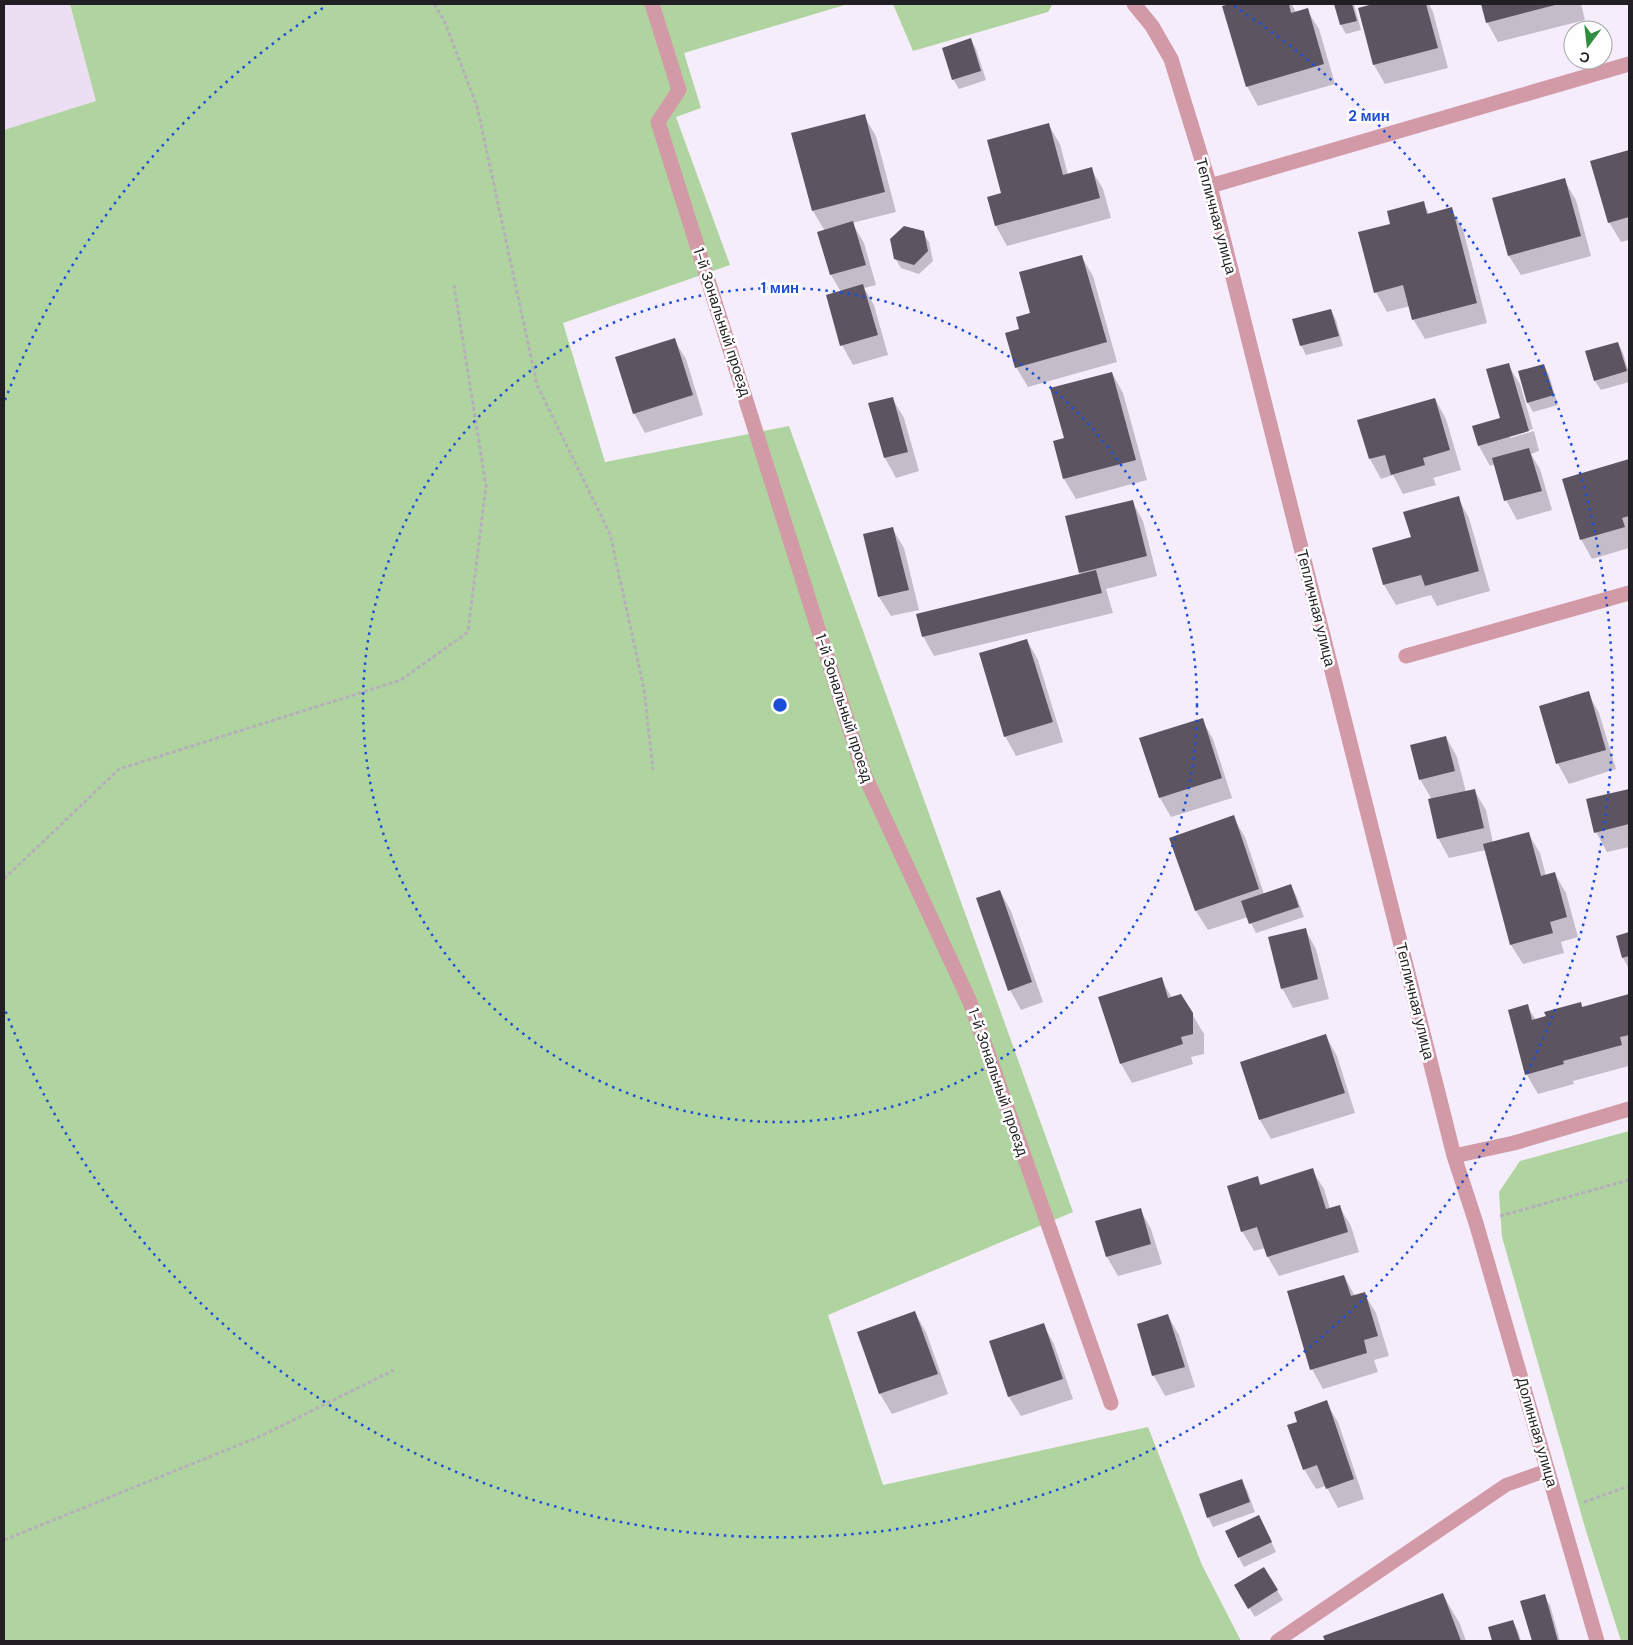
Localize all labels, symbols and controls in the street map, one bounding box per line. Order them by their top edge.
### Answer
north arrow [1563,20,1613,70]
text: С [1577,48,1592,68]
text: 2 мин [1348,106,1390,126]
street label: Тепличная улица [1191,156,1241,277]
street label: 1-й Зональный проезд [688,245,756,399]
text: 1 мин [761,278,799,298]
street label: Тепличная улица [1292,547,1340,669]
street label: 1-й Зональный проезд [810,631,878,785]
centre of rings [771,696,789,714]
street label: Тепличная улица [1391,940,1439,1062]
street label: 1-й Зональный проезд [963,1005,1033,1159]
street label: Долинная улица [1512,1375,1562,1490]

